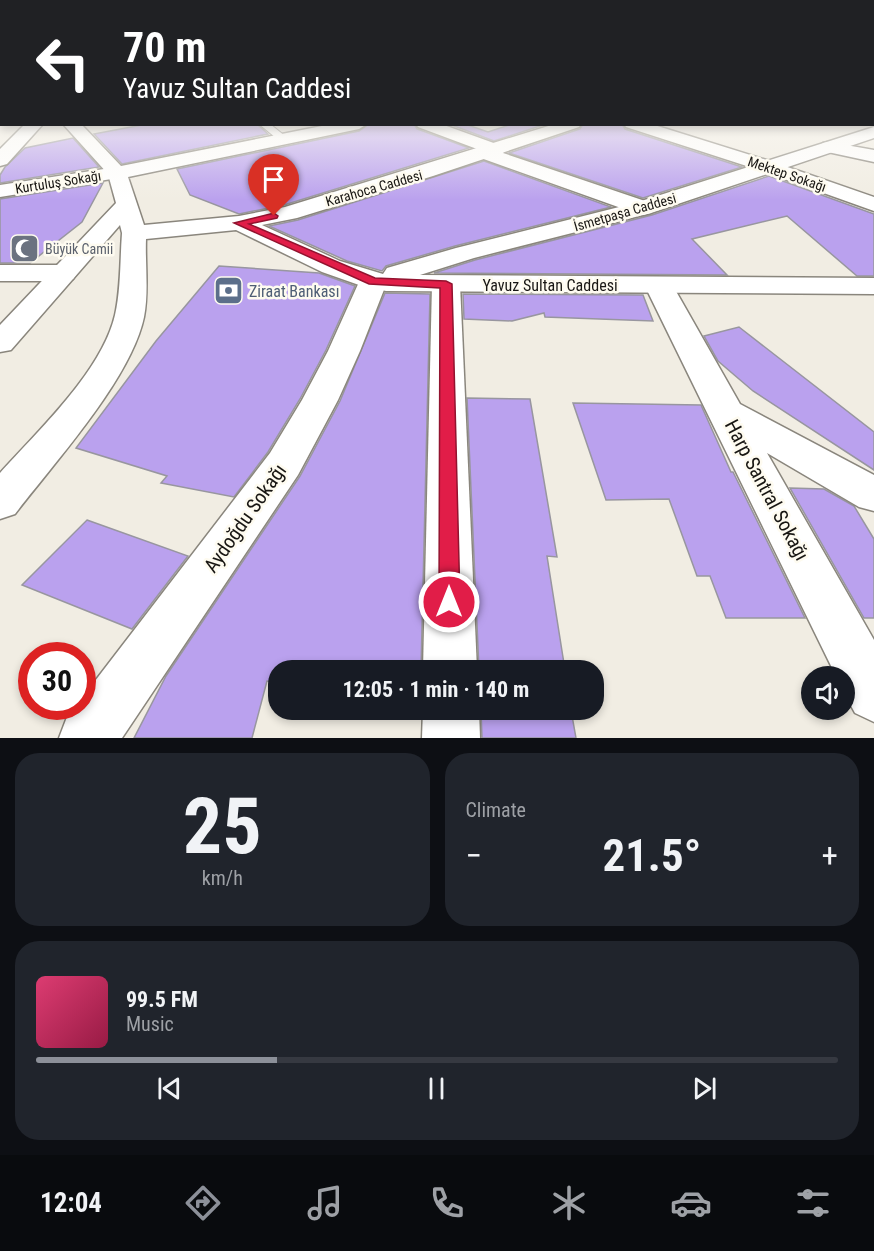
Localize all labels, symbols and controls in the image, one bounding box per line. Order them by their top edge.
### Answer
text: 70 m [123,23,206,72]
icon: left [24,24,102,102]
text: Yavuz Sultan Caddesi [123,73,351,105]
street label: Mektep Sokağı [746,153,828,195]
pin [248,154,299,216]
icon: arrive [257,163,290,196]
street label: Kurtuluş Sokağı [14,167,102,197]
street label: Karahoca Caddesi [324,167,424,209]
street label: İsmetpaşa Caddesi [572,190,678,234]
mosque icon: Büyük Camii [8,233,40,265]
place label: Büyük Camii [45,241,113,257]
bank icon: Ziraat Bankası [212,275,244,307]
street label: Yavuz Sultan Caddesi [482,276,618,295]
place label: Ziraat Bankası [249,282,339,301]
street label: Harp Santral Sokağı [720,415,814,565]
street label: Aydoğdu Sokağı [199,459,291,577]
position arrow [417,570,481,634]
speed limit sign: 30 [18,642,96,720]
map controls [801,666,855,720]
button: sound [801,666,855,720]
text: 12:05 · 1 min · 140 m [343,677,529,702]
text: 25 [183,781,262,872]
text: Climate [466,798,526,822]
text: 21.5° [602,829,701,882]
text: − [466,836,482,875]
text: + [822,836,838,875]
text: km/h [202,866,243,890]
text: 99.5 FM [126,987,198,1012]
text: Music [126,1012,174,1036]
icon: previous [153,1072,186,1105]
icon: pause [420,1072,453,1105]
icon: next [688,1072,721,1105]
icon: directions [182,1182,224,1224]
icon: music [304,1182,346,1224]
icon: phone [426,1182,468,1224]
icon: climate [548,1182,590,1224]
icon: car [670,1182,712,1224]
icon: filters [792,1182,834,1224]
text: 12:04 [40,1187,102,1219]

